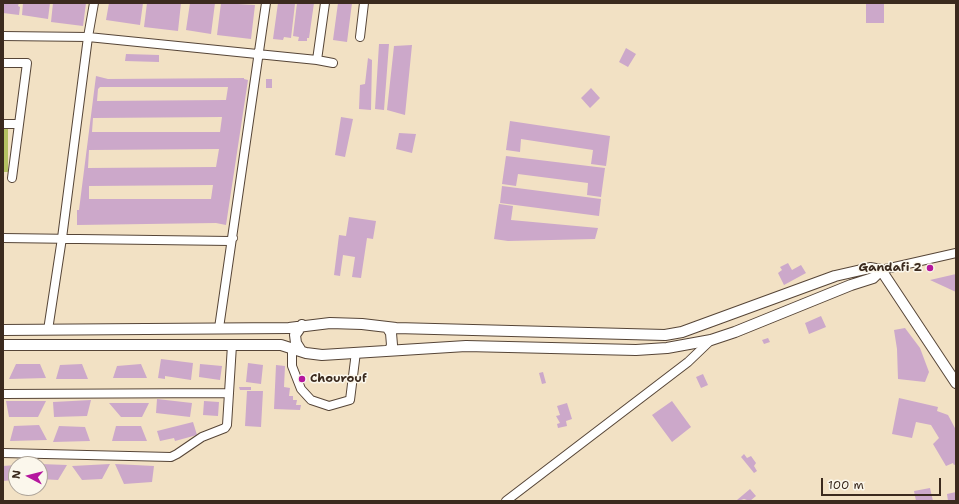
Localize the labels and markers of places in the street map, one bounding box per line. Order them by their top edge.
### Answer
place label: Gandafi 2 [859,261,922,275]
marker: Gandafi 2 [925,263,935,273]
place label: Chourouf [310,372,367,386]
marker: Chourouf [297,374,307,384]

